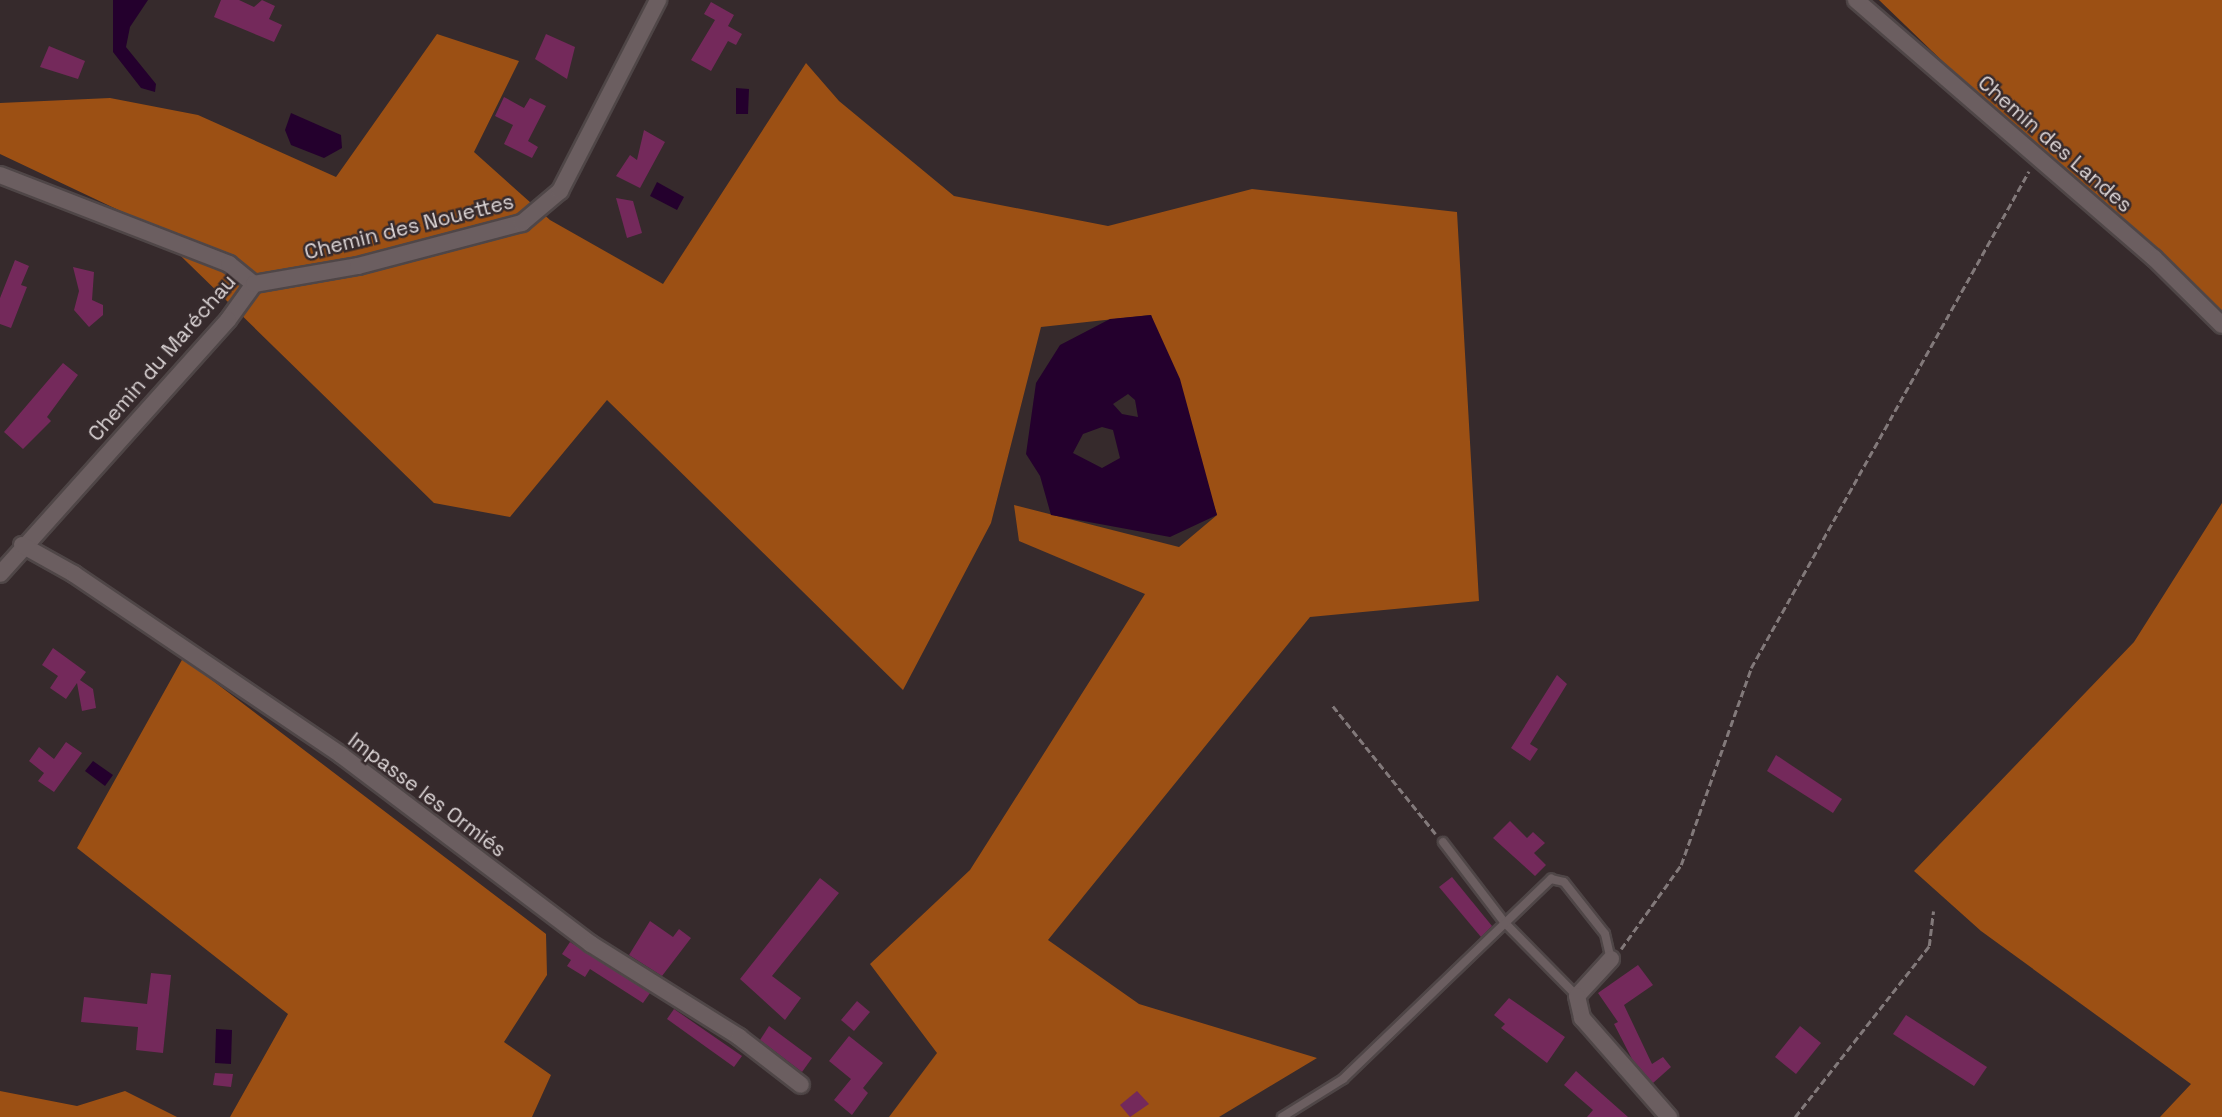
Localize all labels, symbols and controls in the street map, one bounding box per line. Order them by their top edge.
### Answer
street label: Chemin des Landes [1973,70,2137,218]
street label: Chemin des Nouettes [302,189,516,265]
street label: Chemin du Maréchau [83,270,241,446]
street label: Impasse les Ormiés [343,727,511,863]

